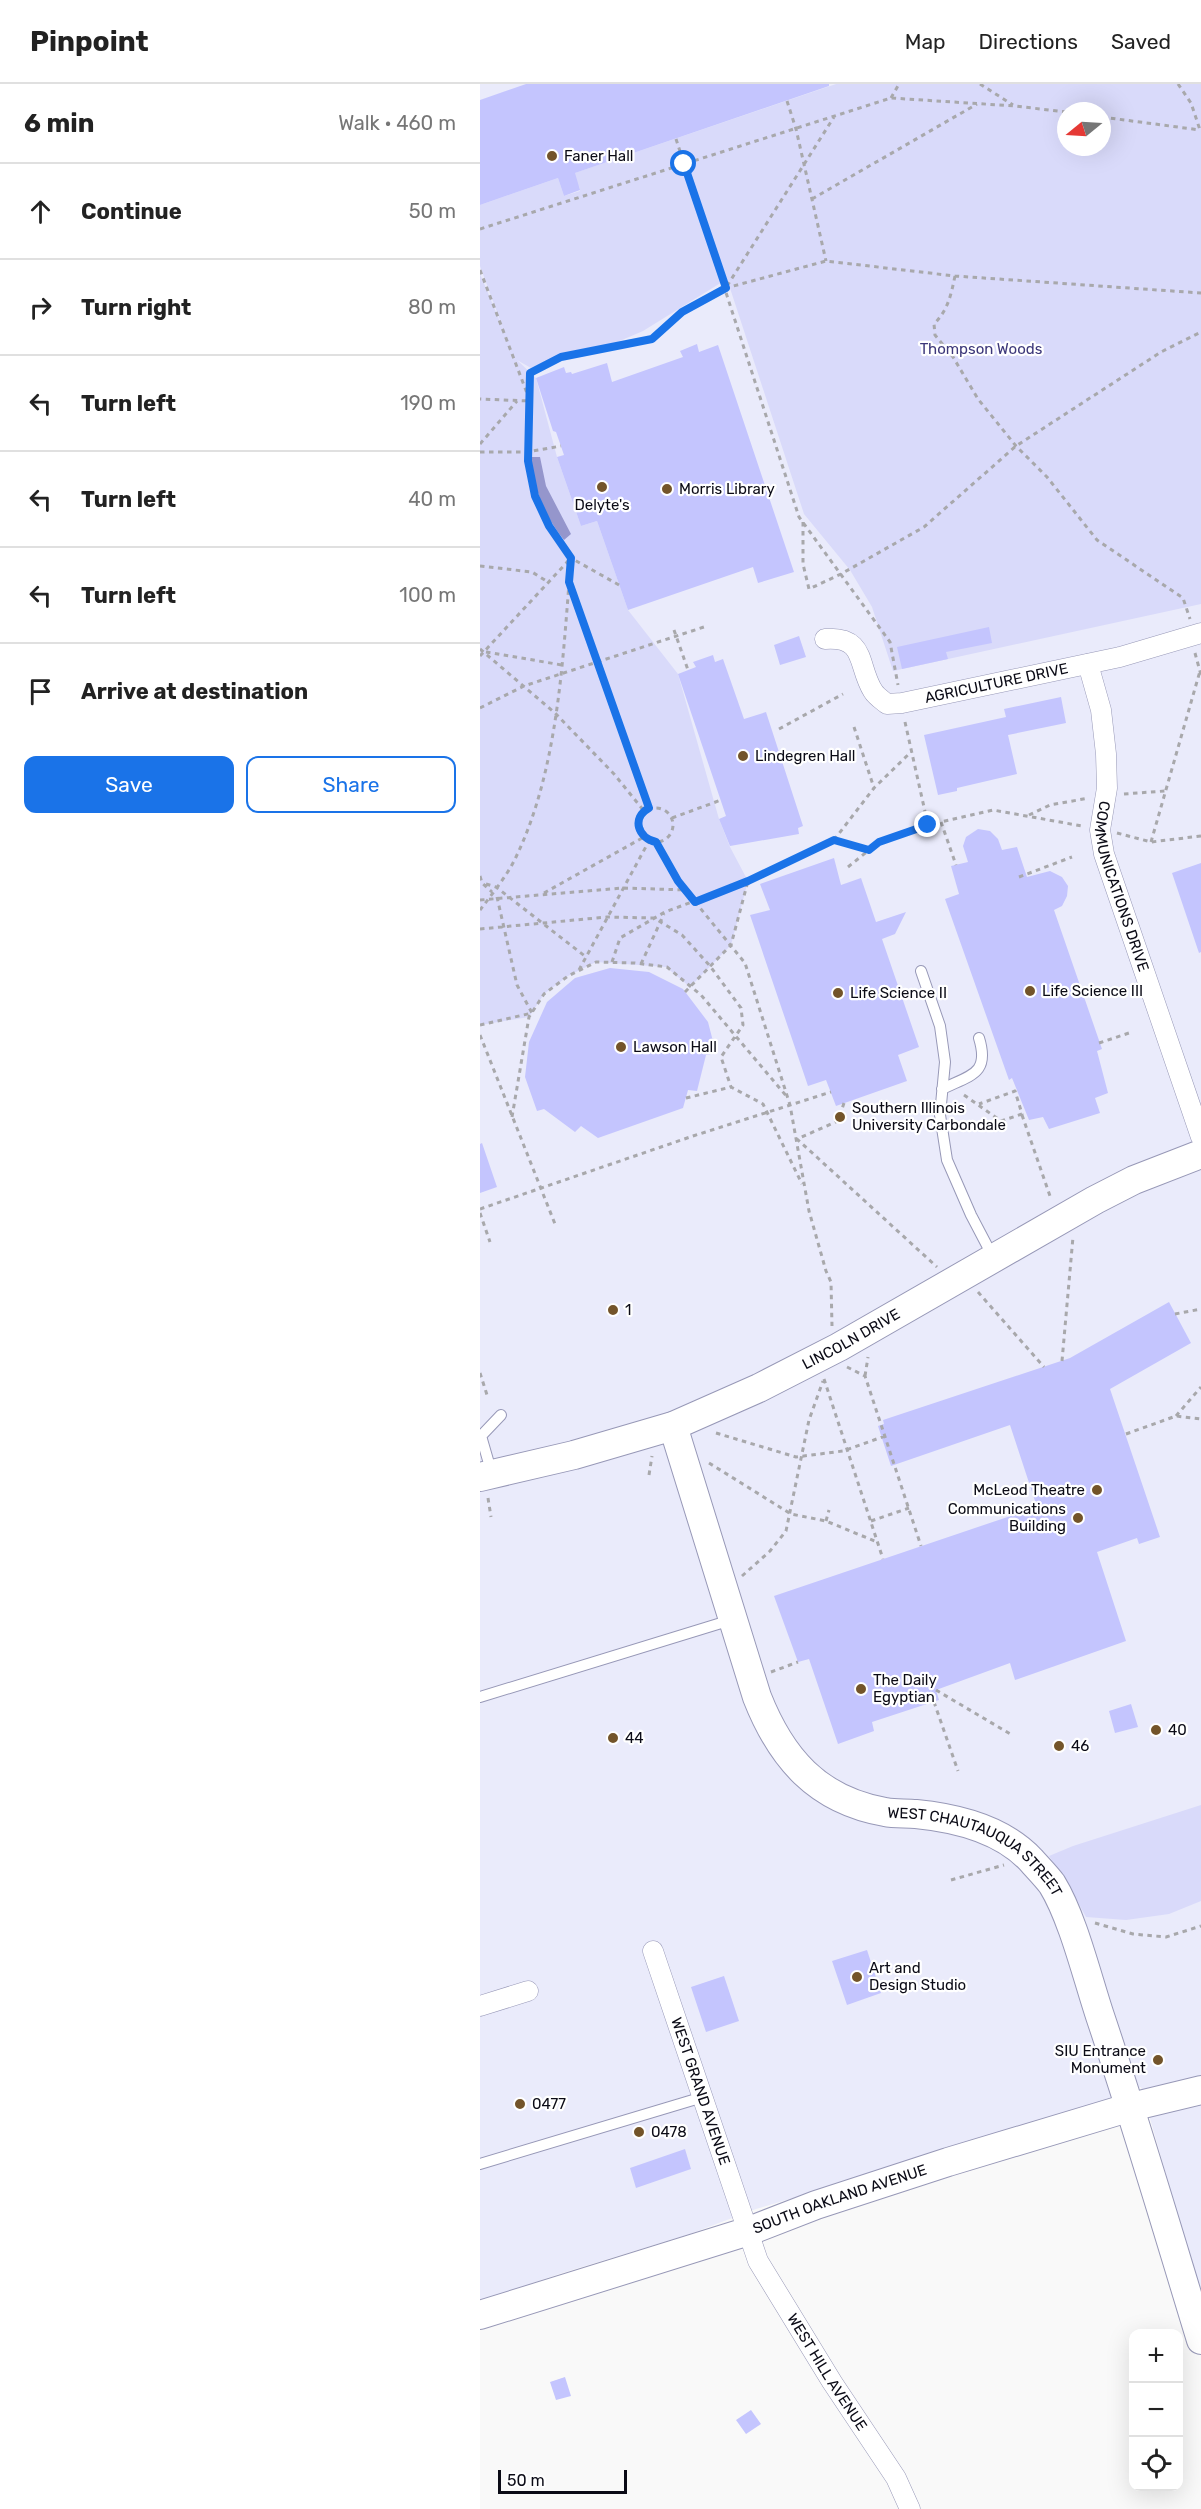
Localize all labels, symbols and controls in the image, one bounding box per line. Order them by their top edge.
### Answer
text: Pinpoint [30,25,149,58]
text: Map [905,29,946,54]
text: Directions [979,29,1078,54]
text: Saved [1111,29,1171,54]
north arrow [1057,102,1111,156]
text: 6 min [24,108,94,139]
text: Walk · 460 m [338,111,456,135]
place label: Faner Hall [564,147,633,165]
marker: Faner Hall [545,149,559,163]
route start [670,150,696,176]
icon: ahead [24,195,57,228]
text: Continue [81,198,182,225]
text: 50 m [409,199,456,223]
icon: right [24,291,57,324]
text: Turn right [81,294,191,321]
text: 80 m [408,295,456,319]
park label: Thompson Woods [920,340,1043,358]
icon: left [24,387,57,420]
text: Turn left [81,390,176,417]
text: 190 m [400,391,456,415]
marker: Delyte's [595,480,609,494]
place label: Morris Library [679,480,775,498]
marker: Morris Library [660,482,674,496]
icon: left [24,483,57,516]
text: Turn left [81,486,176,513]
text: 40 m [408,487,456,511]
place label: Delyte's [574,496,630,514]
icon: left [24,579,57,612]
text: Turn left [81,582,176,609]
text: 100 m [399,583,456,607]
street label: AGRICULTURE DRIVE [923,659,1070,707]
icon: arrive [24,675,57,708]
text: Arrive at destination [81,678,308,705]
place label: Lindegren Hall [755,747,855,765]
marker: Lindegren Hall [736,749,750,763]
button: Save [24,756,234,813]
button: Share [246,756,456,813]
street label: COMMUNICATIONS DRIVE [1091,799,1153,974]
route end [914,811,940,837]
place label: Life Science III [1042,982,1143,1000]
place label: Life Science II [850,984,947,1002]
marker: Life Science III [1023,984,1037,998]
marker: Life Science II [831,986,845,1000]
place label: Lawson Hall [633,1038,717,1056]
marker: Lawson Hall [614,1040,628,1054]
place label: Southern Illinois University Carbondale [852,1099,1006,1134]
marker: Southern Illinois University Carbondale [833,1110,847,1124]
place label: 1 [625,1301,631,1319]
marker: 1 [606,1303,620,1317]
street label: LINCOLN DRIVE [799,1305,903,1373]
place label: McLeod Theatre [973,1481,1085,1499]
marker: McLeod Theatre [1090,1483,1104,1497]
place label: Communications Building [948,1500,1066,1535]
marker: Communications Building [1071,1511,1085,1525]
place label: The Daily Egyptian [873,1671,937,1706]
marker: The Daily Egyptian [854,1682,868,1696]
place label: 40 [1168,1721,1187,1739]
marker: 40 [1149,1723,1163,1737]
place label: 44 [625,1729,644,1747]
marker: 44 [606,1731,620,1745]
place label: 46 [1071,1737,1089,1755]
marker: 46 [1052,1739,1066,1753]
street label: WEST CHAUTAUQUA STREET [887,1804,1066,1899]
place label: Art and Design Studio [869,1959,966,1994]
marker: Art and Design Studio [850,1970,864,1984]
street label: WEST GRAND AVENUE [667,2015,734,2167]
place label: SIU Entrance Monument [1055,2042,1146,2077]
marker: SIU Entrance Monument [1151,2053,1165,2067]
place label: 0477 [532,2095,566,2113]
marker: 0477 [513,2097,527,2111]
place label: 0478 [651,2123,687,2141]
marker: 0478 [632,2125,646,2139]
street label: SOUTH OAKLAND AVENUE [750,2161,929,2238]
street label: WEST HILL AVENUE [783,2310,871,2434]
map controls [1129,2329,1183,2491]
button: + [1129,2329,1183,2383]
button: − [1129,2383,1183,2437]
button: locate [1129,2437,1183,2491]
scale bar [498,2467,627,2494]
text: 50 m [507,2471,545,2490]

